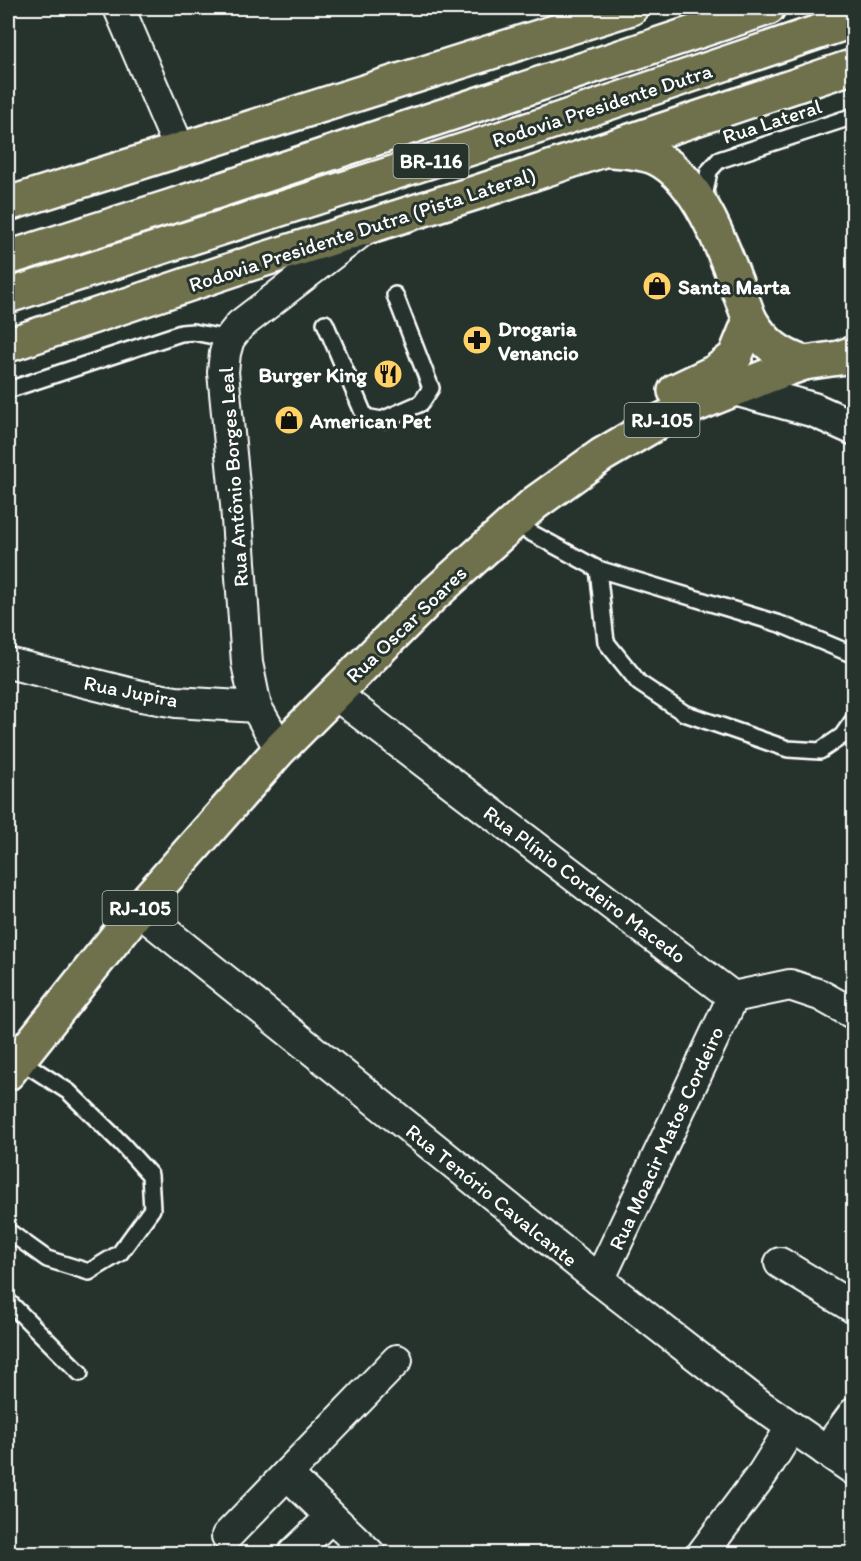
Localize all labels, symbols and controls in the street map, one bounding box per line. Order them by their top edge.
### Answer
street label: Rodovia Presidente Dutra [489,58,715,152]
street label: Rua Lateral [719,93,825,149]
road number: BR-116 [394,144,468,178]
street label: Rodovia Presidente Dutra (Pista Lateral) [186,161,538,297]
shop icon: Santa Marta [641,270,673,302]
place label: Santa Marta [678,274,792,299]
place label: Drogaria Venancio [498,316,579,365]
pharmacy icon: Drogaria Venancio [461,324,493,356]
restaurant icon: Burger King [372,358,404,390]
place label: Burger King [258,362,367,388]
street label: Rua Antônio Borges Leal [213,366,253,588]
road number: RJ-105 [624,403,700,437]
shop icon: American Pet [273,404,305,436]
place label: American Pet [309,408,431,433]
street label: Rua Oscar Soares [340,560,472,688]
street label: Rua Jupira [82,670,180,712]
street label: Rua Plínio Cordeiro Macedo [479,800,691,968]
road number: RJ-105 [102,891,178,925]
street label: Rua Moacir Matos Cordeiro [603,1022,729,1254]
street label: Rua Tenório Cavalcante [401,1118,583,1272]

